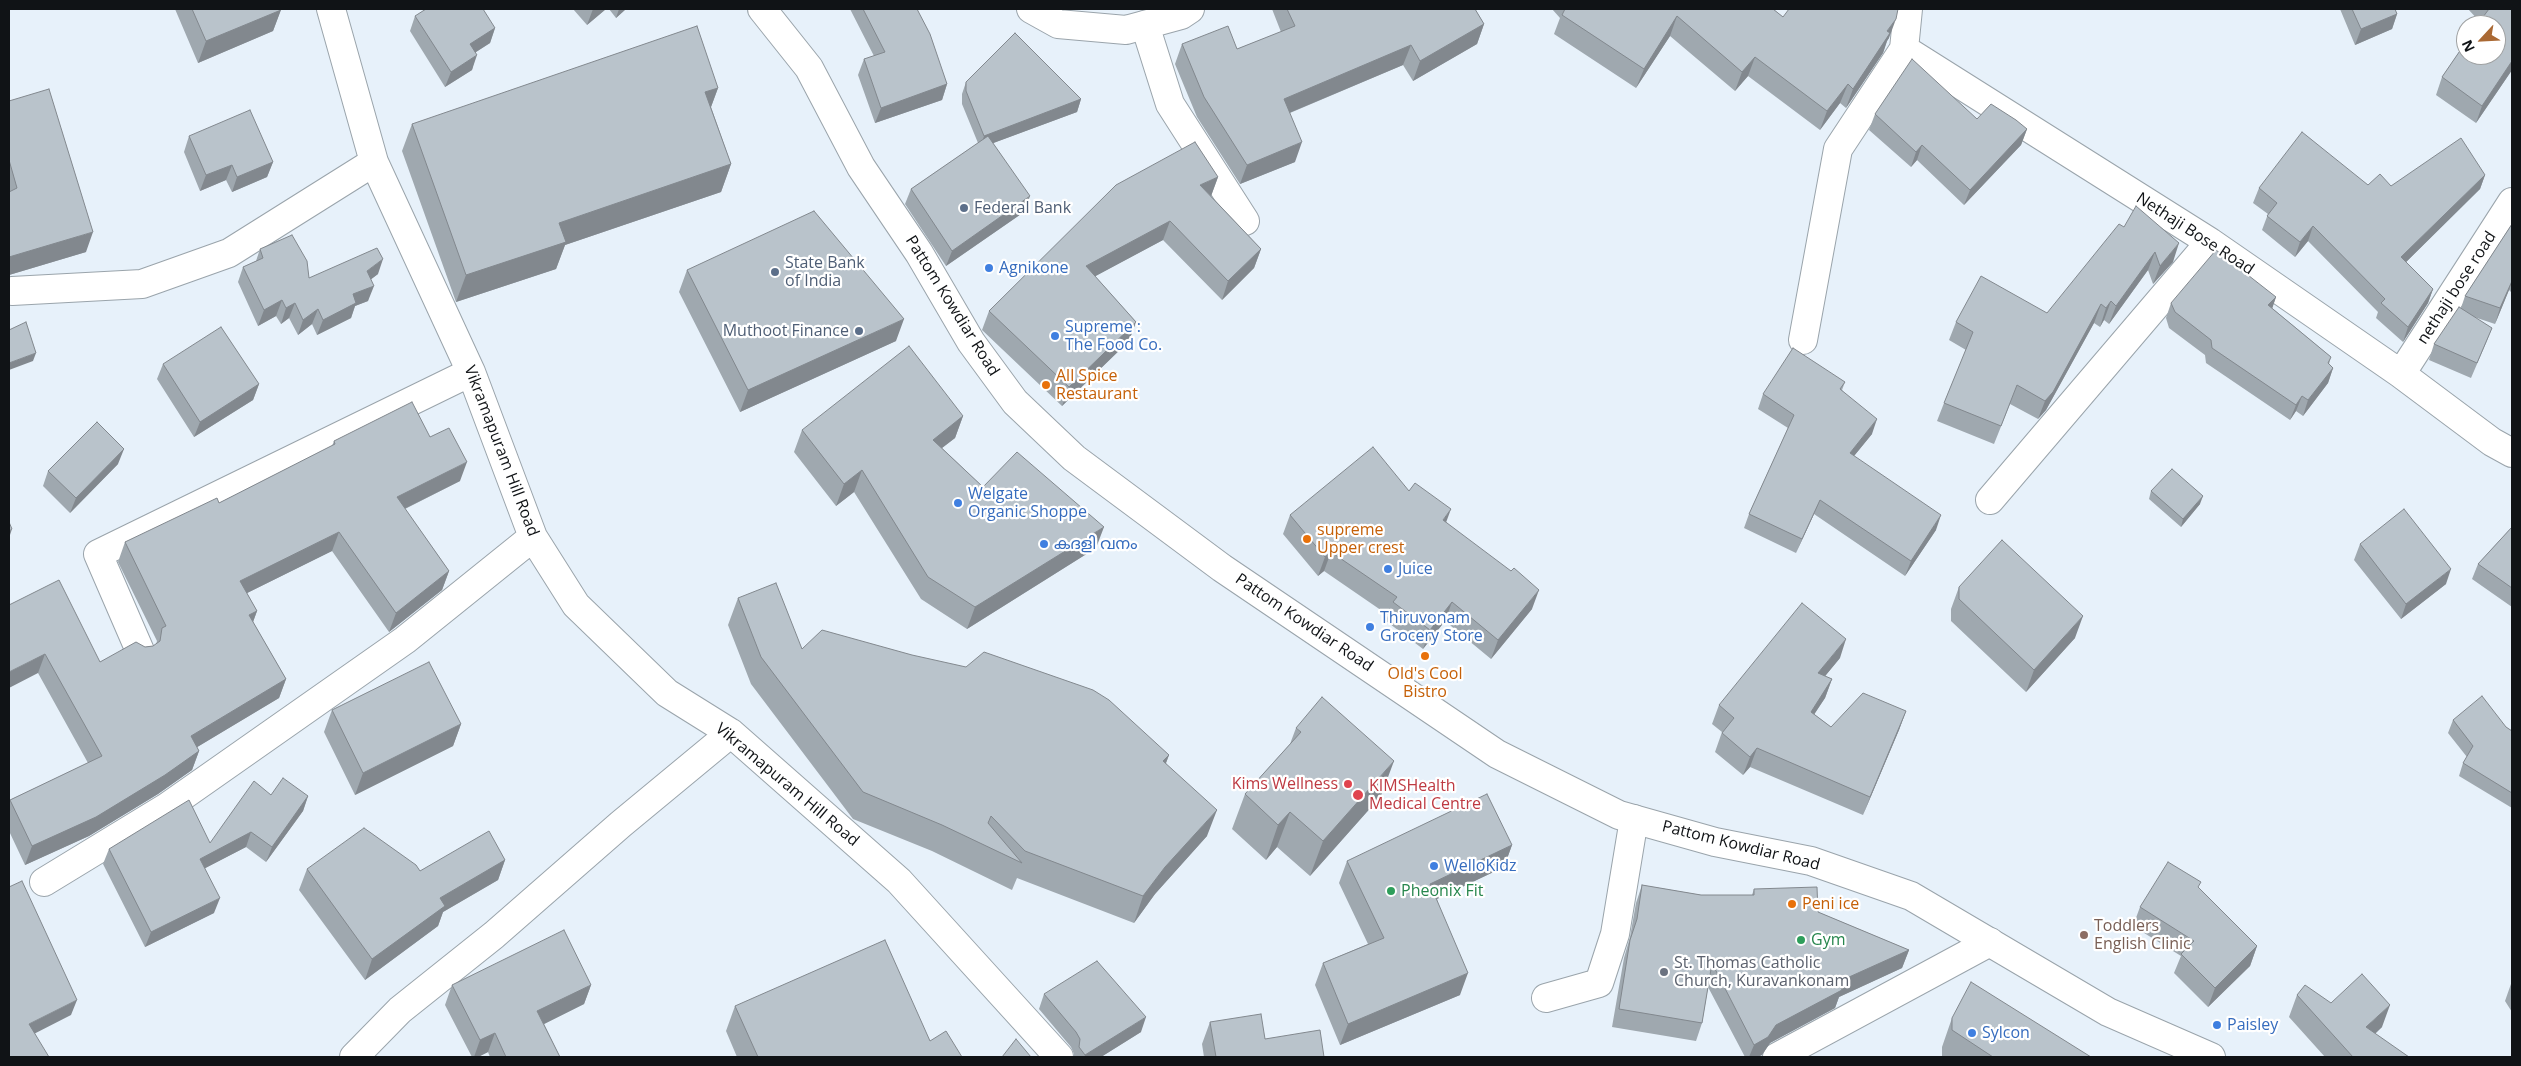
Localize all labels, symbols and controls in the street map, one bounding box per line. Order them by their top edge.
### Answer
north arrow [2456,15,2506,65]
text: N [2457,37,2479,55]
street label: Nethaji Bose Road [2132,189,2258,279]
place label: Federal Bank [974,198,1071,218]
marker: Federal Bank [958,202,970,214]
street label: nethaji bose road [2413,228,2501,348]
street label: Pattom Kowdiar Road [901,232,1003,380]
place label: State Bank of India [785,253,865,291]
place label: Agnikone [999,258,1068,278]
marker: Agnikone [983,262,995,274]
marker: State Bank of India [769,266,781,278]
place label: Supreme : The Food Co. [1065,317,1162,355]
place label: Muthoot Finance [723,321,849,341]
marker: Muthoot Finance [853,325,865,337]
marker: Supreme : The Food Co. [1049,330,1061,342]
street label: Vikramapuram Hill Road [460,363,542,539]
place label: All Spice Restaurant [1056,366,1138,404]
marker: All Spice Restaurant [1040,379,1052,391]
place label: Welgate Organic Shoppe [968,484,1087,522]
marker: Welgate Organic Shoppe [952,497,964,509]
place label: supreme Upper crest [1317,520,1404,558]
marker: supreme Upper crest [1301,533,1313,545]
place label: കദളി വനം [1054,534,1137,554]
marker: കദളി വനം [1038,538,1050,550]
place label: Juice [1398,559,1433,579]
marker: Juice [1382,563,1394,575]
street label: Pattom Kowdiar Road [1232,570,1376,676]
place label: Thiruvonam Grocery Store [1380,608,1483,646]
marker: Thiruvonam Grocery Store [1364,621,1376,633]
marker: Old's Cool Bistro [1419,650,1431,662]
place label: Old's Cool Bistro [1388,664,1462,702]
street label: Vikramapuram Hill Road [711,719,863,851]
place label: Kims Wellness [1232,774,1338,794]
place label: KIMSHealth Medical Centre [1369,776,1481,814]
marker: Kims Wellness [1342,778,1354,790]
marker: KIMSHealth Medical Centre [1351,788,1365,802]
street label: Pattom Kowdiar Road [1660,817,1822,875]
place label: WelloKidz [1444,856,1517,876]
marker: WelloKidz [1428,860,1440,872]
place label: Pheonix Fit [1401,881,1483,901]
marker: Pheonix Fit [1385,885,1397,897]
place label: Peni ice [1802,894,1859,914]
marker: Peni ice [1786,898,1798,910]
place label: Toddlers English Clinic [2094,916,2191,954]
marker: Toddlers English Clinic [2078,929,2090,941]
place label: Gym [1811,930,1845,950]
marker: Gym [1795,934,1807,946]
place label: St. Thomas Catholic Church, Kuravankonam [1674,953,1849,991]
marker: St. Thomas Catholic Church, Kuravankonam [1658,966,1670,978]
place label: Paisley [2227,1015,2278,1035]
marker: Paisley [2211,1019,2223,1031]
place label: Sylcon [1982,1023,2030,1043]
marker: Sylcon [1966,1027,1978,1039]

